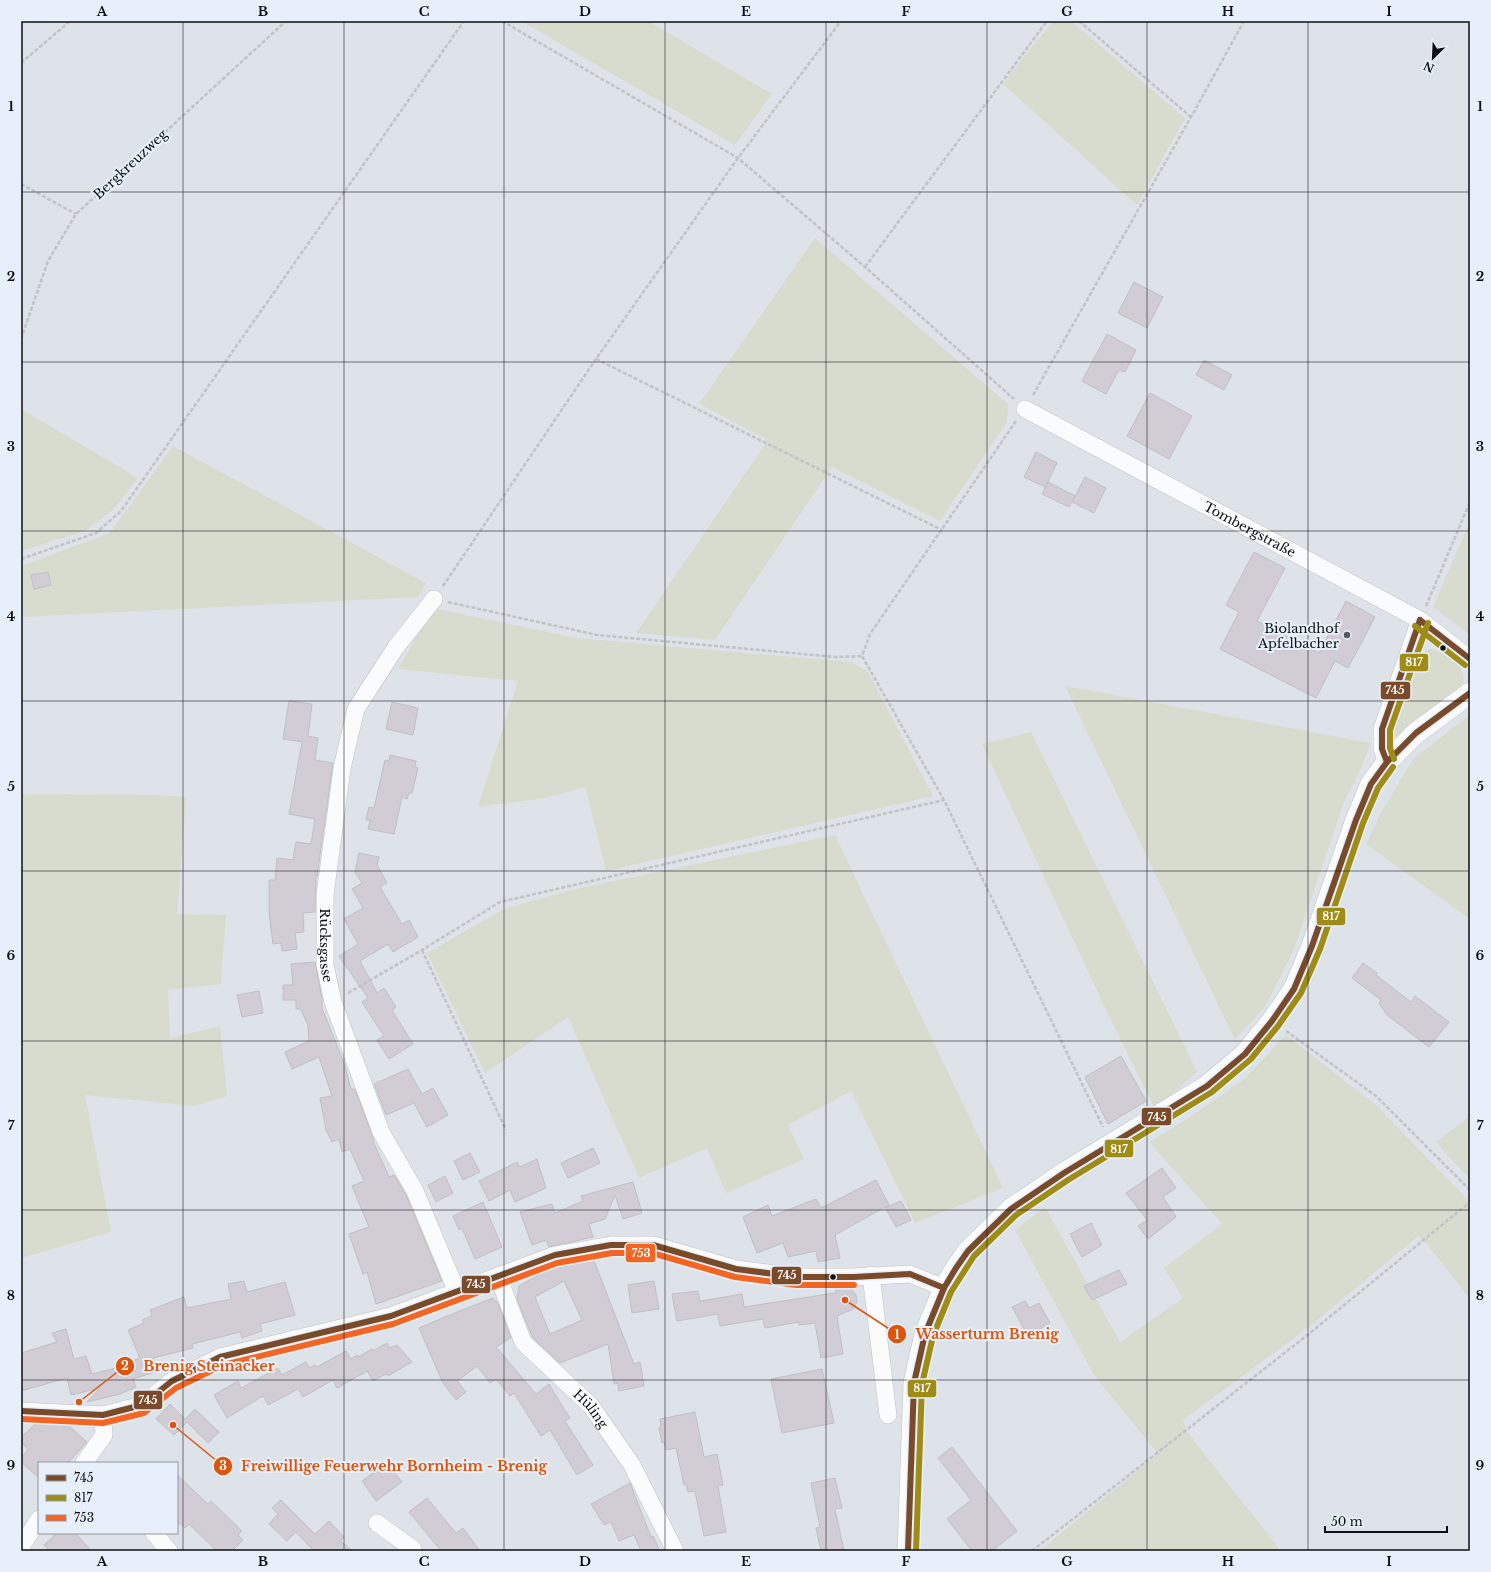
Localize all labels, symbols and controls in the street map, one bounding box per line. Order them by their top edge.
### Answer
text: A [96,3,108,20]
text: B [258,3,268,20]
text: C [419,3,430,20]
text: D [579,3,591,20]
text: E [741,3,751,20]
text: F [902,3,911,20]
text: G [1061,3,1073,20]
text: H [1222,3,1234,20]
text: I [1386,3,1392,20]
north arrow [1413,38,1453,78]
text: N [1421,58,1437,76]
text: 1 [8,98,14,115]
text: 1 [1477,98,1483,115]
street label: Bergkreuzweg [90,126,171,203]
text: 2 [7,268,15,285]
text: 2 [1476,268,1484,285]
text: 3 [7,438,15,455]
text: 3 [1476,438,1484,455]
street label: Tombergstraße [1201,498,1299,561]
text: 4 [7,608,16,625]
text: 4 [1476,608,1485,625]
place label: Biolandhof Apfelbacher [1257,620,1341,652]
marker: Biolandhof Apfelbacher [1342,630,1352,640]
unlabelled marker [1438,643,1448,653]
line badge: 817 [1399,653,1429,672]
text: 817 [1405,655,1423,669]
line badge: 745 [1380,681,1411,700]
text: 745 [1385,683,1405,697]
text: 5 [7,778,15,795]
text: 5 [1476,778,1484,795]
line badge: 817 [1316,907,1346,926]
street label: Rücksgasse [316,908,336,984]
text: 817 [1322,909,1340,923]
text: 6 [7,947,16,964]
text: 6 [1476,947,1485,964]
line badge: 745 [1141,1107,1172,1126]
text: 745 [1147,1110,1167,1124]
text: 7 [8,1117,15,1134]
text: 7 [1477,1117,1484,1134]
line badge: 817 [1104,1139,1134,1158]
text: 817 [1110,1142,1128,1156]
line badge: 753 [625,1243,656,1263]
text: 753 [631,1246,651,1260]
line badge: 745 [771,1266,802,1285]
text: 745 [777,1268,797,1282]
unlabelled marker [828,1272,838,1282]
line badge: 745 [461,1275,491,1294]
text: 745 [466,1277,486,1291]
text: 8 [7,1287,15,1304]
text: 8 [1476,1287,1484,1304]
callout: Wasserturm Brenig [887,1321,1067,1347]
text: Wasserturm Brenig [914,1325,1059,1343]
text: 1 [894,1327,900,1342]
callout: Brenig Steinacker [115,1353,282,1379]
text: Brenig Steinacker [143,1357,275,1375]
text: 2 [121,1358,129,1373]
line badge: 817 [907,1379,937,1398]
text: 817 [913,1381,931,1395]
street label: Hüling [570,1386,612,1432]
line badge: 745 [133,1390,163,1410]
text: 745 [138,1393,158,1407]
callout: Freiwillige Feuerwehr Bornheim - Brenig [213,1453,555,1479]
text: 9 [7,1457,16,1474]
text: Freiwillige Feuerwehr Bornheim - Brenig [241,1457,547,1475]
text: 9 [1476,1457,1485,1474]
text: 3 [219,1458,227,1473]
legend [38,1462,178,1534]
text: 745 [74,1470,94,1485]
text: 817 [74,1490,94,1505]
scale bar [1325,1508,1447,1534]
text: 753 [74,1510,94,1525]
text: 50 m [1331,1514,1363,1529]
text: A [96,1553,108,1570]
text: B [258,1553,268,1570]
text: C [419,1553,430,1570]
text: D [579,1553,591,1570]
text: E [741,1553,751,1570]
text: F [902,1553,911,1570]
text: G [1061,1553,1073,1570]
text: H [1222,1553,1234,1570]
text: I [1386,1553,1392,1570]

